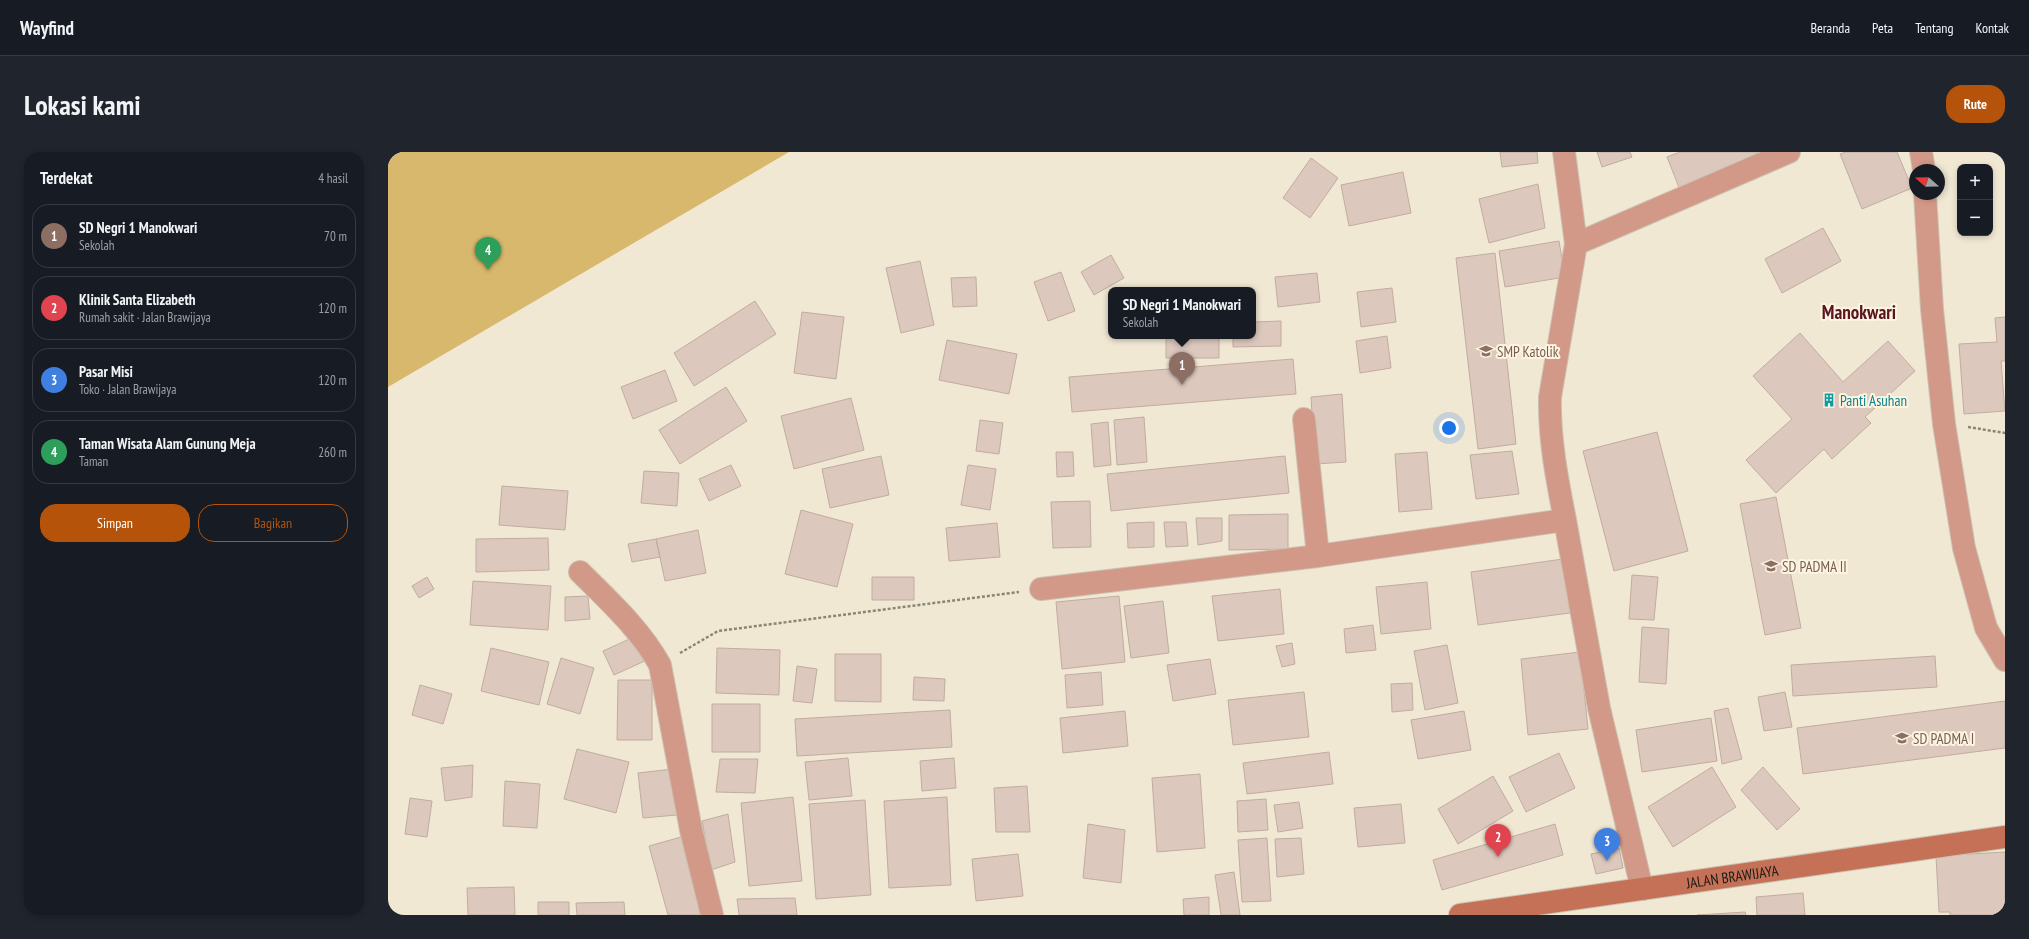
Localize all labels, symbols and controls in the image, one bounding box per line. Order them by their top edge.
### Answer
text: Wayfind [20,16,74,40]
text: Beranda [1810,19,1850,37]
text: Peta [1872,19,1893,37]
text: Tentang [1915,19,1954,37]
text: Kontak [1976,19,2009,37]
button: Rute [1946,85,2005,123]
text: Lokasi kami [24,86,141,123]
north arrow [1909,164,1945,200]
map controls [1957,164,1993,236]
button: + [1957,164,1993,200]
text: Terdekat [40,167,92,189]
text: 4 hasil [318,170,348,187]
button: − [1957,200,1993,236]
text: SD Negri 1 Manokwari [79,218,197,237]
text: 1 [51,228,57,245]
text: 70 m [324,228,347,245]
text: Sekolah [79,237,114,254]
pin: 4 [475,237,501,270]
popup [1108,287,1256,339]
text: Klinik Santa Elizabeth [79,290,196,309]
text: SD Negri 1 Manokwari [1123,295,1241,314]
text: 2 [51,300,57,317]
text: 120 m [318,300,347,317]
district label: Manokwari [1822,300,1896,324]
text: Rumah sakit · Jalan Brawijaya [79,309,211,326]
text: Sekolah [1123,314,1158,331]
place label: SMP Katolik [1497,342,1559,361]
school or university icon: SMP Katolik [1478,343,1494,359]
pin: 1 [1169,352,1195,385]
text: Pasar Misi [79,362,133,381]
text: 3 [51,372,57,389]
text: 120 m [318,372,347,389]
text: Toko · Jalan Brawijaya [79,381,176,398]
place label: Panti Asuhan [1840,391,1907,410]
building icon: Panti Asuhan [1821,392,1837,408]
your location [1439,418,1459,438]
text: Taman Wisata Alam Gunung Meja [79,434,256,453]
text: 4 [51,444,57,461]
text: 260 m [318,444,347,461]
text: Taman [79,453,108,470]
button: Simpan [40,504,190,542]
button: Bagikan [198,504,348,542]
place label: SD PADMA II [1782,557,1847,576]
school or university icon: SD PADMA II [1763,558,1779,574]
place label: SD PADMA I [1913,729,1974,748]
school or university icon: SD PADMA I [1894,730,1910,746]
pin: 2 [1485,824,1511,857]
pin: 3 [1594,828,1620,861]
street label: JALAN BRAWIJAYA [1684,860,1780,892]

